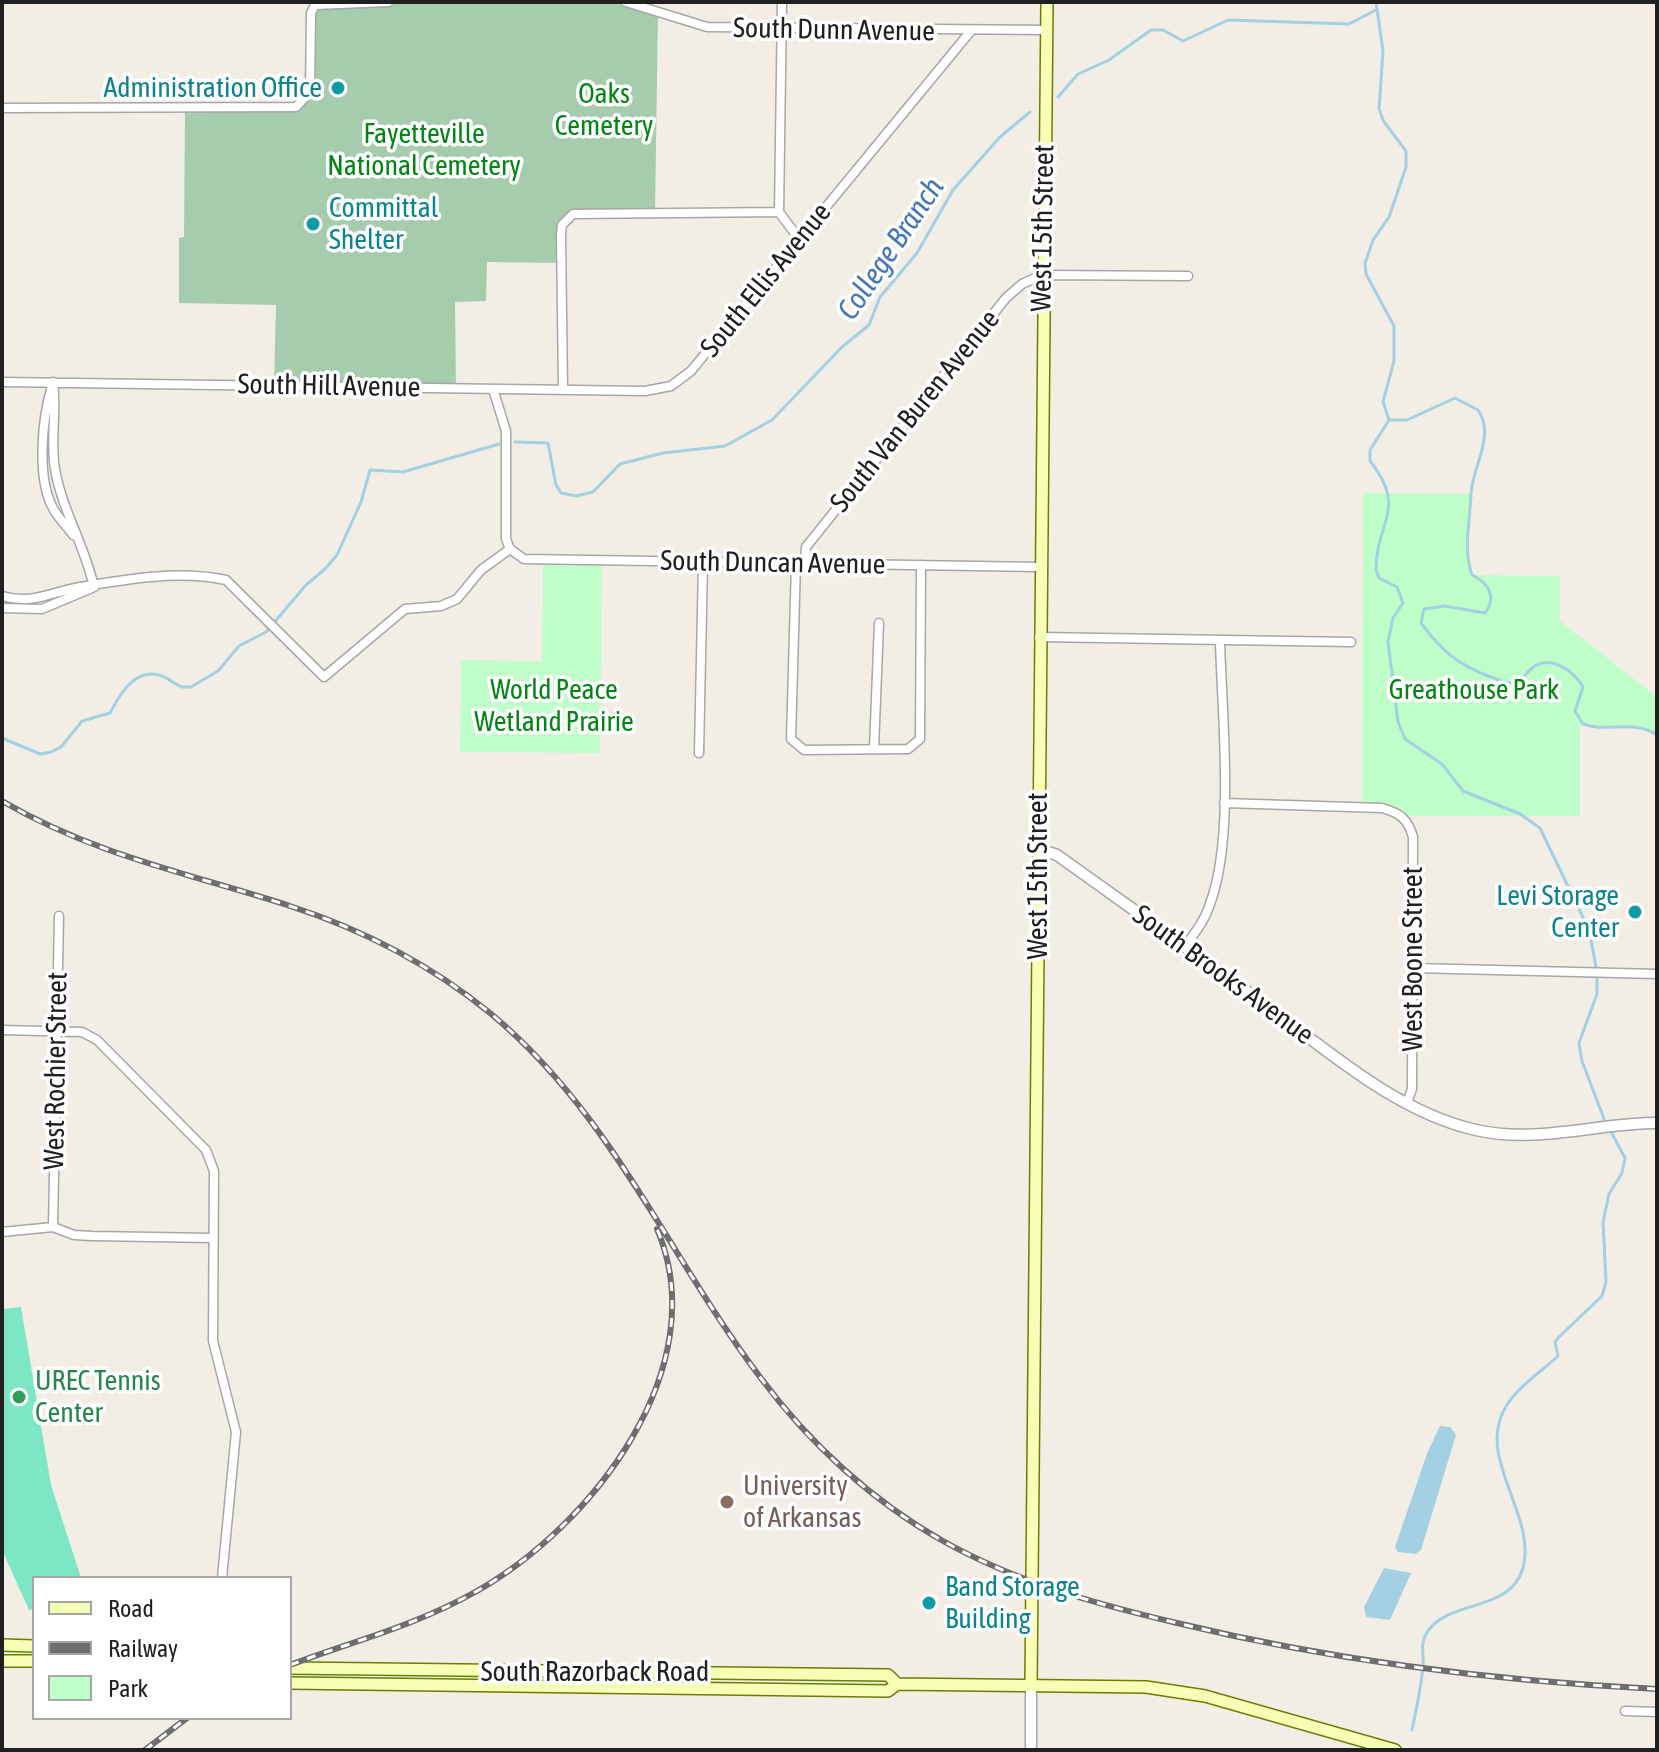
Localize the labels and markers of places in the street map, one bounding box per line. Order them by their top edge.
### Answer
place label: Administration Office [104,71,322,105]
marker: Administration Office [329,79,347,97]
place label: Committal Shelter [329,191,438,257]
marker: Committal Shelter [304,215,322,233]
place label: Levi Storage Center [1496,879,1619,945]
marker: Levi Storage Center [1626,903,1644,921]
place label: UREC Tennis Center [35,1364,161,1430]
marker: UREC Tennis Center [10,1388,28,1406]
place label: University of Arkansas [743,1469,861,1535]
marker: University of Arkansas [718,1493,736,1511]
place label: Band Storage Building [945,1570,1080,1636]
marker: Band Storage Building [920,1594,938,1612]

